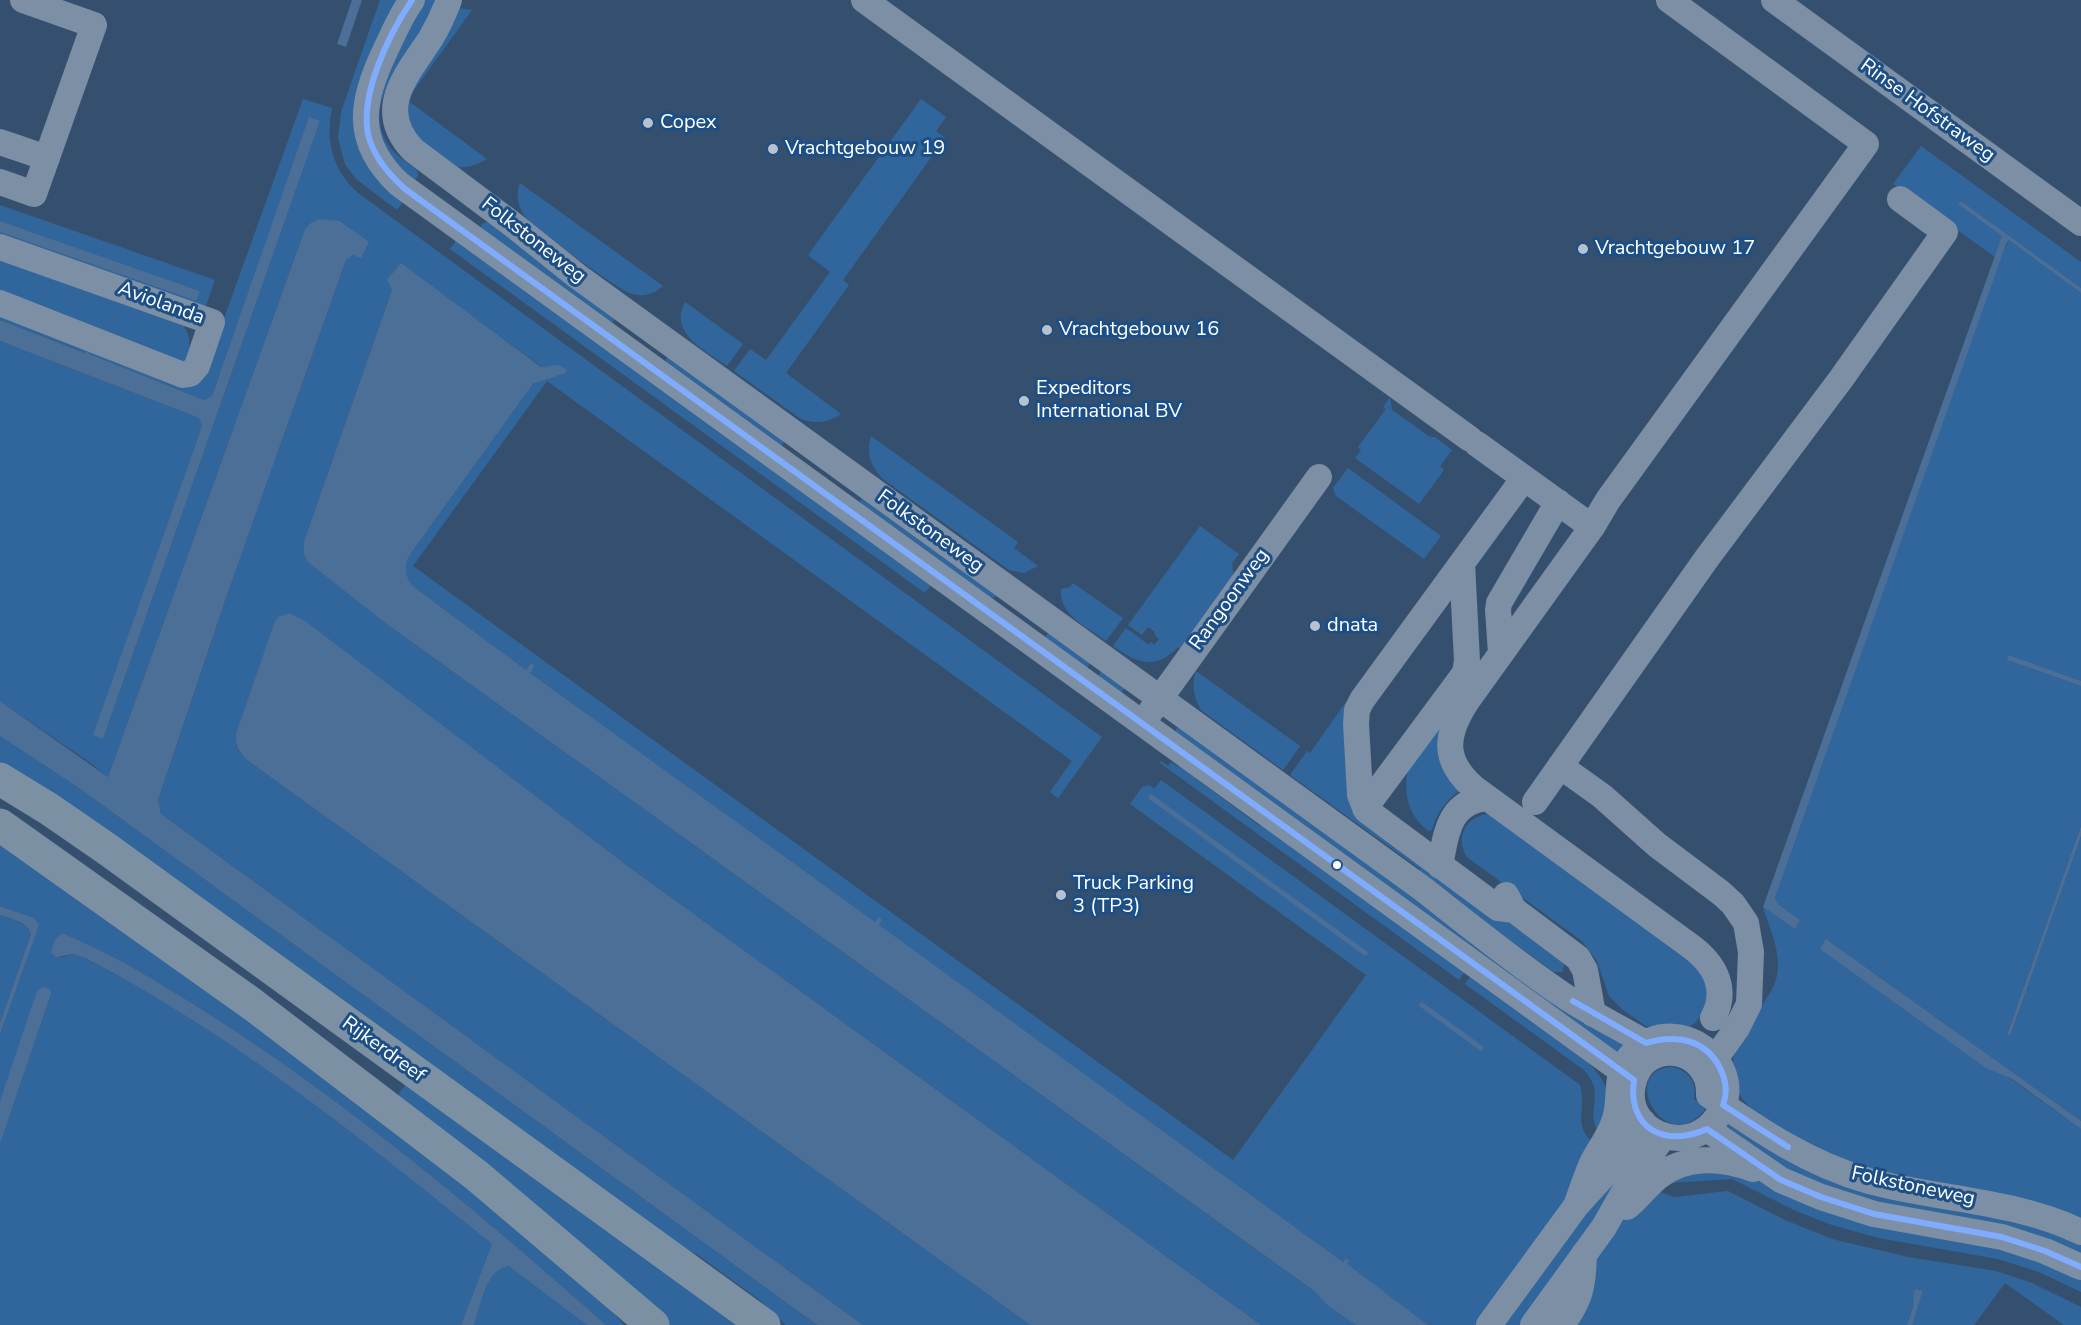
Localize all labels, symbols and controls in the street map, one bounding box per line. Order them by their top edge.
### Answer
street label: Rinse Hofstraweg [1855,54,1999,168]
place label: Copex [660,111,717,135]
marker: Copex [641,116,655,130]
place label: Vrachtgebouw 19 [785,137,945,161]
marker: Vrachtgebouw 19 [766,142,780,156]
street label: Folkstoneweg [476,193,590,289]
place label: Vrachtgebouw 17 [1595,237,1755,261]
marker: Vrachtgebouw 17 [1576,242,1590,256]
street label: Aviolanda [114,277,208,331]
place label: Vrachtgebouw 16 [1059,318,1219,342]
marker: Vrachtgebouw 16 [1040,323,1054,337]
place label: Expeditors International BV [1036,377,1182,424]
marker: Expeditors International BV [1017,394,1031,408]
street label: Folkstoneweg [872,485,988,579]
street label: Rangoonweg [1185,545,1275,655]
place label: dnata [1327,614,1378,638]
marker: dnata [1308,619,1322,633]
unlabelled marker [1331,859,1343,871]
place label: Truck Parking 3 (TP3) [1073,872,1194,919]
marker: Truck Parking 3 (TP3) [1054,888,1068,902]
street label: Rijkerdreef [337,1012,429,1088]
street label: Folkstoneweg [1849,1162,1977,1212]

